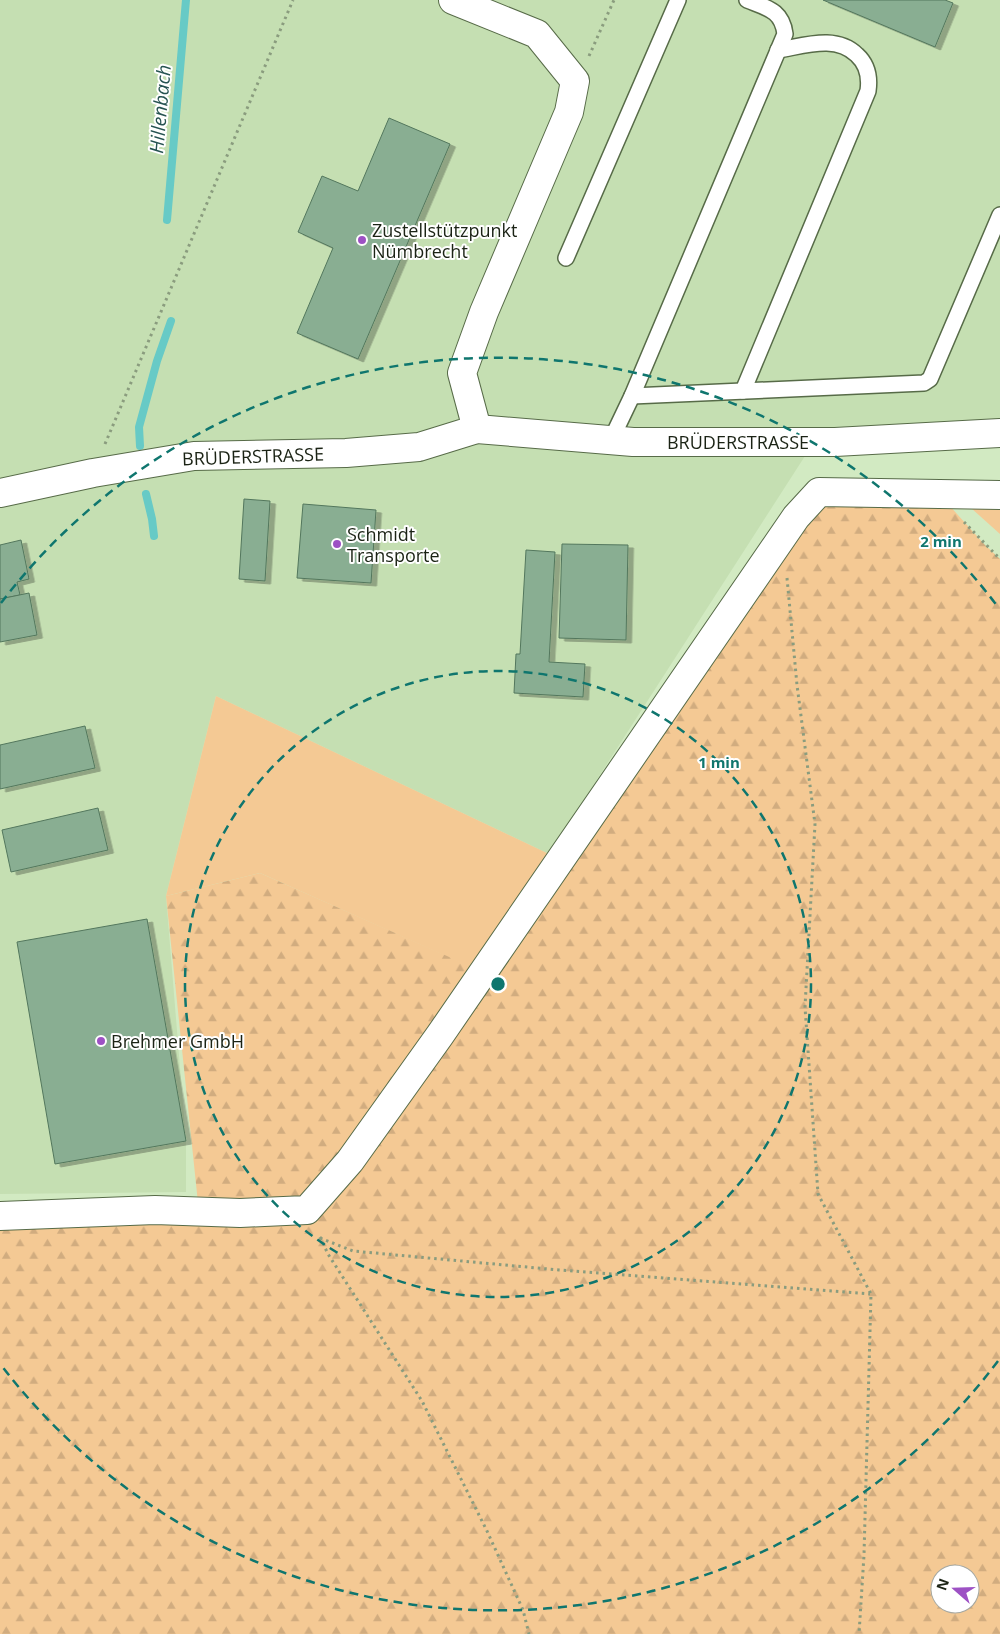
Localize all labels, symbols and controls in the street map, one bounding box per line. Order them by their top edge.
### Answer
water label: Hillenbach [143,64,177,154]
place label: Zustellstützpunkt Nümbrecht [372,218,517,263]
marker: Zustellstützpunkt Nümbrecht [356,234,368,246]
street label: BRÜDERSTRASSE [667,430,809,454]
street label: BRÜDERSTRASSE [182,442,324,470]
place label: Schmidt Transporte [347,522,440,567]
text: 2 min [920,531,962,551]
marker: Schmidt Transporte [331,538,343,550]
text: 1 min [698,752,740,772]
centre of rings [489,975,507,993]
place label: Brehmer GmbH [111,1029,244,1053]
marker: Brehmer GmbH [95,1035,107,1047]
north arrow [930,1564,980,1614]
text: N [931,1576,953,1593]

